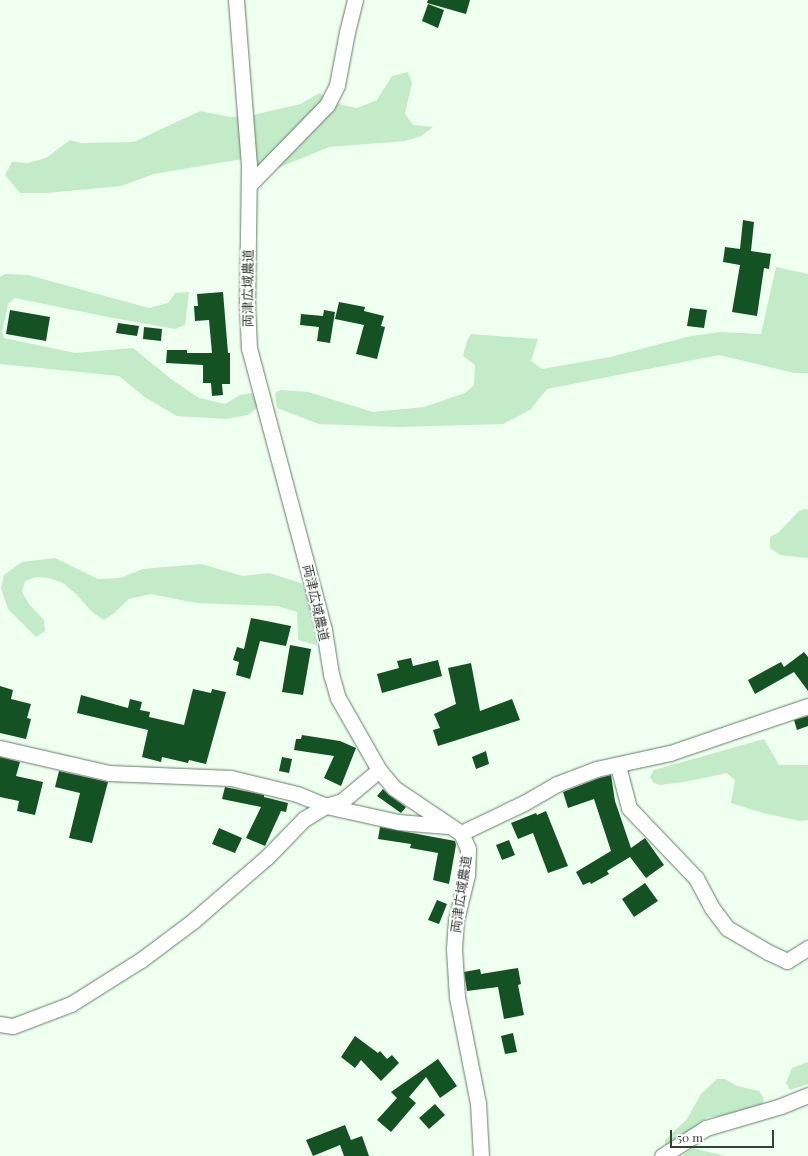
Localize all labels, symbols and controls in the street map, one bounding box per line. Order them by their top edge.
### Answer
street label: 両津広域農道 [240,249,256,327]
street label: 両津広域農道 [300,563,332,643]
street label: 両津広域農道 [448,854,474,934]
scale bar [672,1122,776,1148]
text: 50 m [677,1129,703,1145]

